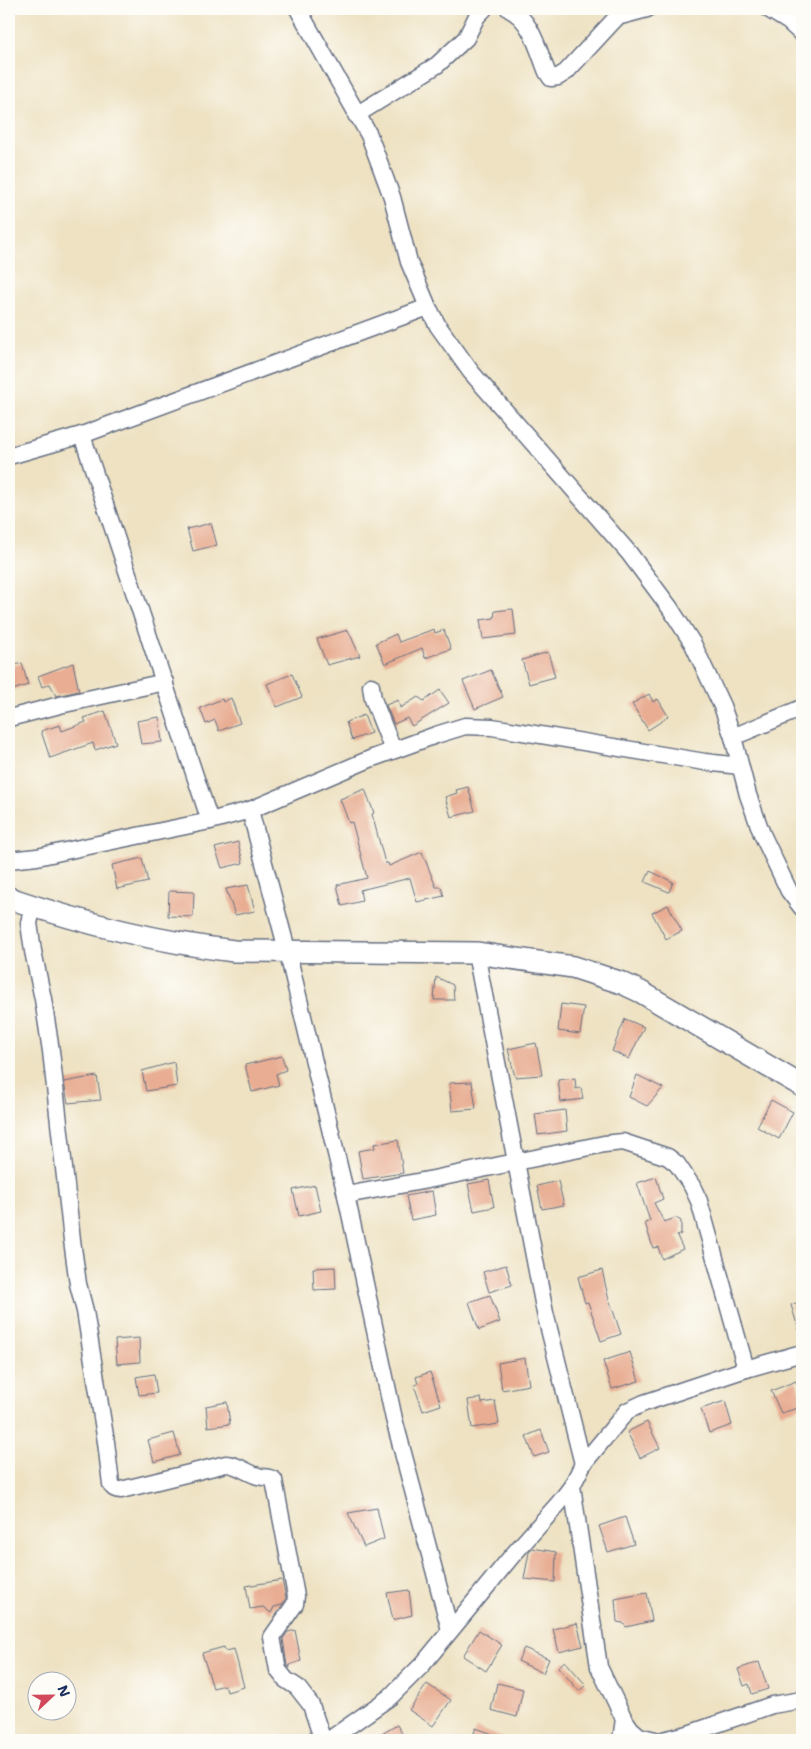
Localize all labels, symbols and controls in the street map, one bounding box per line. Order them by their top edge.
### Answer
north arrow [28,1672,78,1722]
text: N [54,1683,74,1700]

